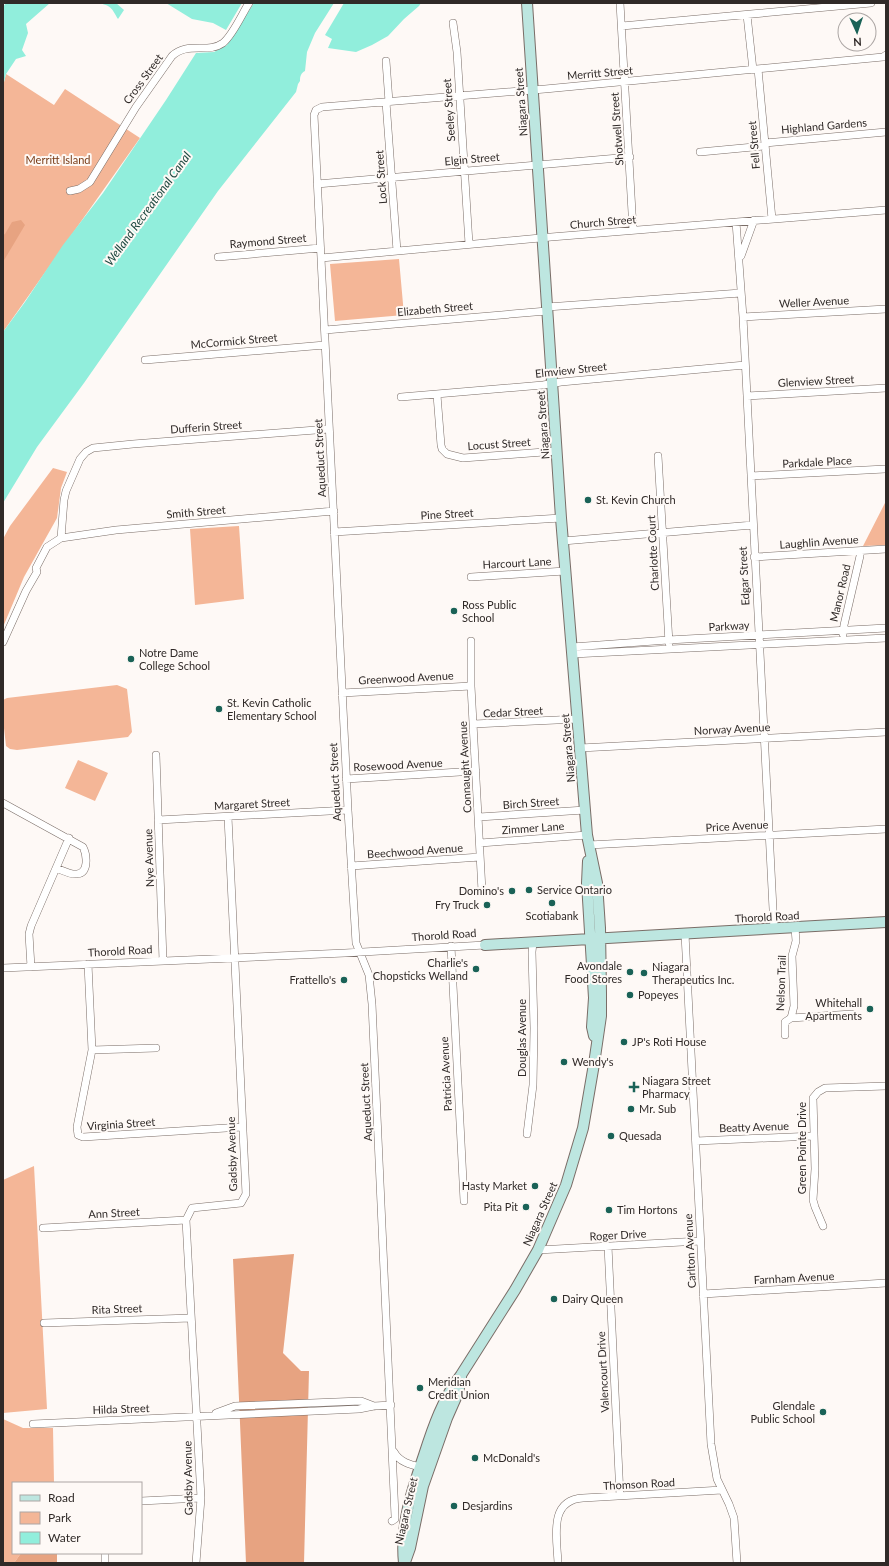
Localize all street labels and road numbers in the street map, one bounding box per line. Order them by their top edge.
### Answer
street label: Cross Street [120,51,165,106]
street label: Merritt Street [567,63,633,82]
street label: Niagara Street [512,67,529,137]
street label: Seeley Street [440,78,457,142]
street label: Shotwell Street [607,92,626,166]
street label: Highland Gardens [780,115,868,136]
street label: Fell Street [745,120,762,170]
street label: Lock Street [372,150,389,204]
street label: Elgin Street [444,150,500,167]
street label: Church Street [569,212,637,231]
street label: Raymond Street [229,231,307,250]
street label: Weller Avenue [779,293,850,310]
street label: Elizabeth Street [397,299,473,318]
street label: McCormick Street [190,330,278,351]
street label: Elmview Street [534,359,608,380]
street label: Glenview Street [777,372,855,389]
street label: Niagara Street [534,390,551,460]
street label: Dufferin Street [170,418,242,435]
street label: Aqueduct Street [311,418,328,498]
street label: Locust Street [467,435,531,452]
street label: Parkdale Place [782,453,852,470]
street label: Smith Street [166,502,226,521]
street label: Pine Street [420,506,474,521]
street label: Charlotte Court [644,515,661,591]
street label: Laughlin Avenue [779,532,859,551]
street label: Edgar Street [735,546,752,606]
street label: Harcourt Lane [482,554,552,571]
street label: Manor Road [827,563,852,623]
street label: Parkway [708,618,750,633]
street label: Greenwood Avenue [358,669,454,686]
street label: Cedar Street [483,703,543,720]
street label: Niagara Street [558,713,577,783]
street label: Norway Avenue [693,720,771,737]
street label: Connaught Avenue [456,721,473,813]
street label: Aqueduct Street [326,742,343,822]
street label: Rosewood Avenue [353,756,443,773]
street label: Birch Street [502,794,560,811]
street label: Margaret Street [214,795,290,812]
street label: Price Avenue [705,817,769,834]
street label: Zimmer Lane [501,819,565,836]
street label: Nye Avenue [141,828,156,887]
street label: Beechwood Avenue [367,841,464,860]
street label: Thorold Road [734,908,800,925]
street label: Thorold Road [411,926,477,943]
street label: Thorold Road [87,942,153,959]
street label: Nelson Trail [773,955,788,1011]
street label: Douglas Avenue [515,999,528,1077]
street label: Patricia Avenue [437,1036,454,1112]
street label: Aqueduct Street [357,1062,374,1142]
street label: Green Pointe Drive [795,1102,808,1194]
street label: Virginia Street [86,1115,156,1132]
street label: Gadsby Avenue [224,1116,239,1192]
street label: Beatty Avenue [719,1119,789,1134]
street label: Niagara Street [520,1180,559,1248]
street label: Ann Street [88,1205,140,1220]
street label: Carlton Avenue [681,1213,698,1289]
street label: Roger Drive [589,1227,647,1242]
street label: Farnham Avenue [753,1269,835,1286]
street label: Rita Street [91,1301,143,1316]
street label: Valencourt Drive [594,1331,611,1413]
street label: Hilda Street [92,1401,150,1416]
street label: Gadsby Avenue [180,1440,195,1515]
street label: Thomson Road [603,1475,675,1492]
street label: Niagara Street [391,1476,420,1546]

